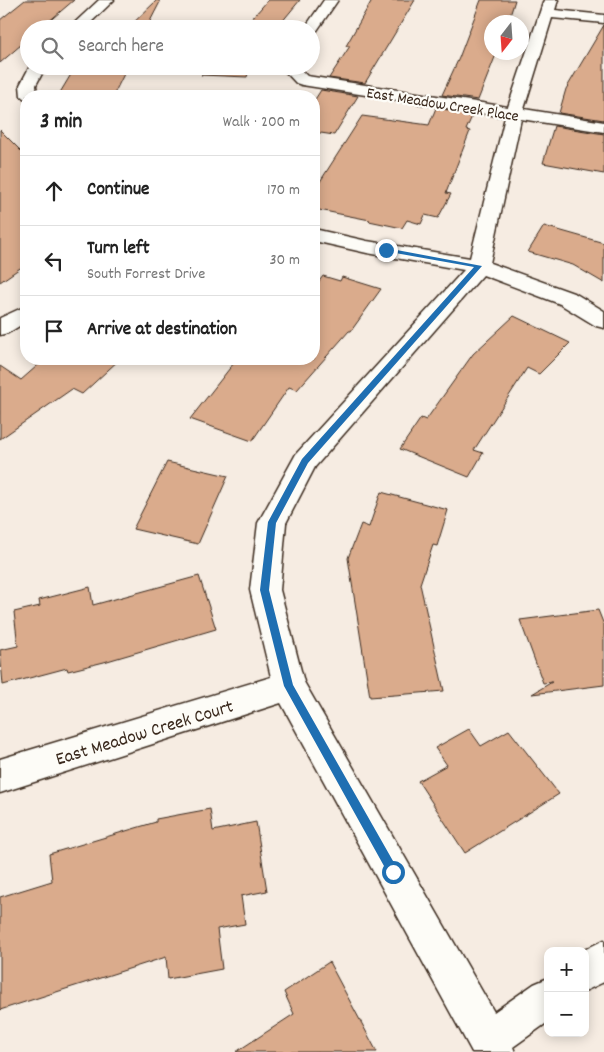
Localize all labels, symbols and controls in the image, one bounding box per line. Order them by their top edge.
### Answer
north arrow [484,15,529,60]
search box [20,20,320,75]
icon: search [38,34,66,62]
text: Search here [78,34,164,61]
street label: East Meadow Creek Place [365,82,520,129]
text: 3 min [40,108,82,138]
text: Walk · 200 m [223,111,300,134]
icon: ahead [40,177,68,205]
text: Continue [87,177,149,204]
text: 170 m [267,179,300,202]
text: Turn left [87,236,150,263]
route end [375,239,398,262]
icon: left [40,247,68,275]
text: 30 m [270,249,300,272]
text: South Forrest Drive [87,263,205,286]
icon: arrive [40,317,68,345]
text: Arrive at destination [87,317,237,344]
street label: East Meadow Creek Court [53,694,237,774]
route start [382,861,405,884]
map controls [544,947,589,1037]
button: + [544,947,589,992]
button: − [544,992,589,1037]

